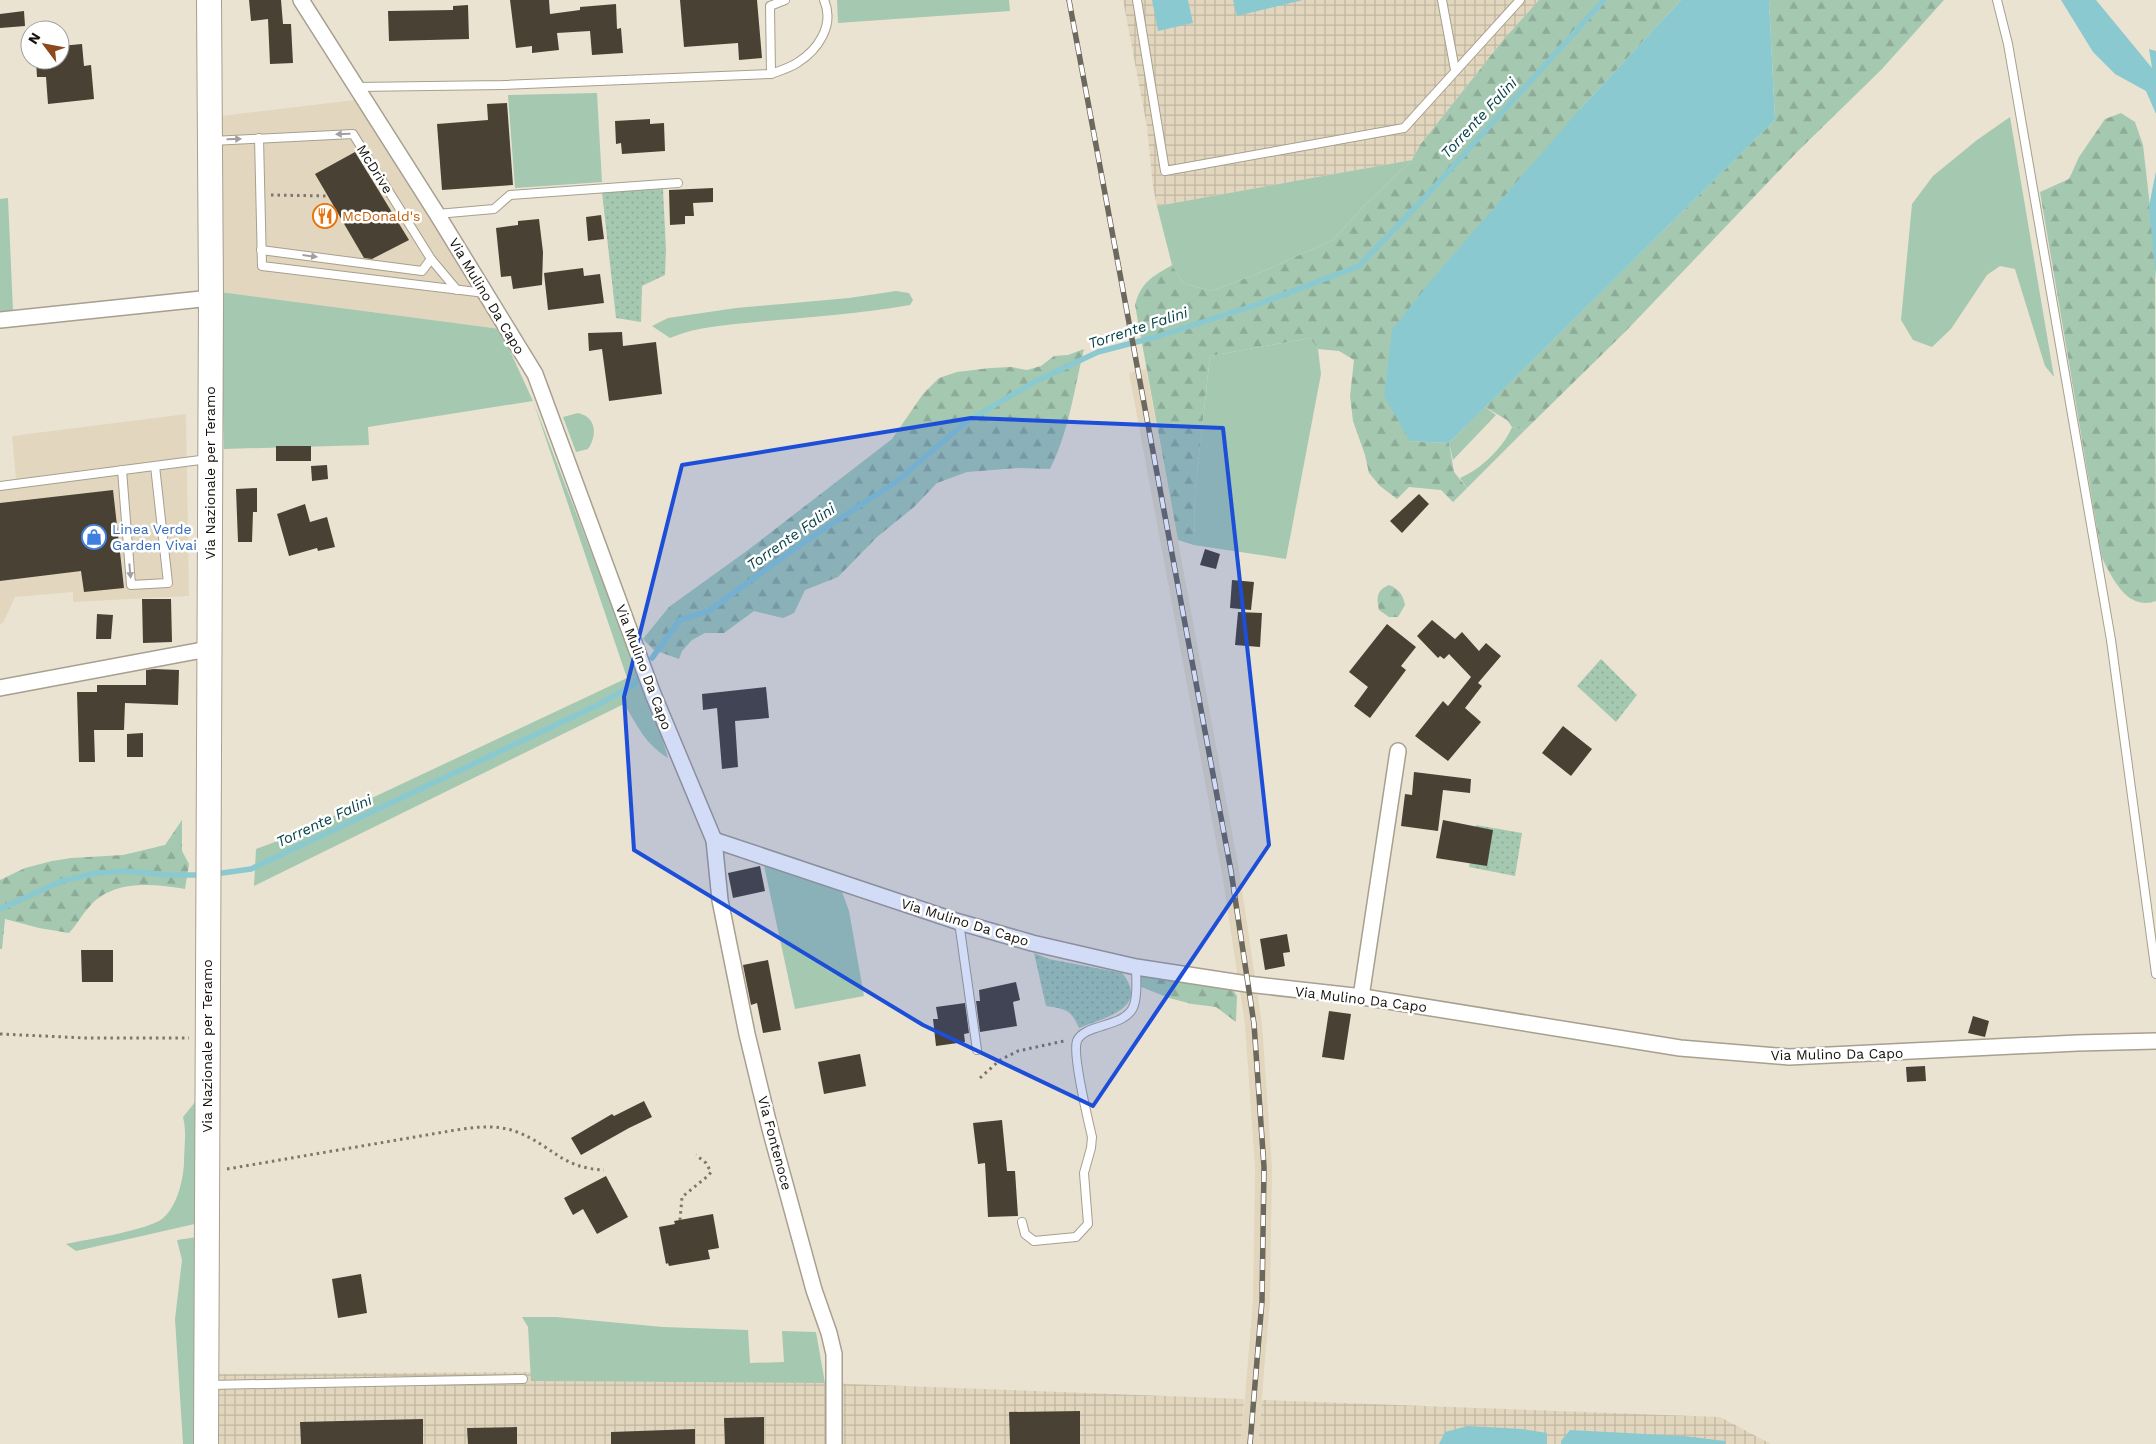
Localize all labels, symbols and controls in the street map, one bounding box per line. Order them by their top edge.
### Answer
north arrow [20,20,70,70]
text: N [24,29,44,47]
water label: Torrente Falini [1437,73,1522,162]
one-way arrow [335,131,351,139]
one-way arrow [227,135,243,143]
street label: McDrive [354,142,396,196]
restaurant icon: McDonald's [312,203,338,229]
place label: McDonald's [342,208,420,224]
street label: Via Mulino Da Capo [446,235,528,357]
one-way arrow [302,252,318,260]
water label: Torrente Falini [1086,303,1191,353]
street label: Via Nazionale per Teramo [202,386,218,560]
water label: Torrente Falini [743,499,839,574]
place label: Linea Verde Garden Vivai [112,521,197,553]
shop icon: Linea Verde Garden Vivai [81,524,107,550]
one-way arrow [126,563,134,579]
street label: Via Mulino Da Capo [613,602,675,732]
water label: Torrente Falini [273,790,376,851]
street label: Via Mulino Da Capo [899,895,1031,949]
street label: Via Nazionale per Teramo [199,959,215,1133]
street label: Via Mulino Da Capo [1294,983,1428,1015]
street label: Via Mulino Da Capo [1771,1045,1903,1063]
street label: Via Fontenoce [755,1094,795,1192]

